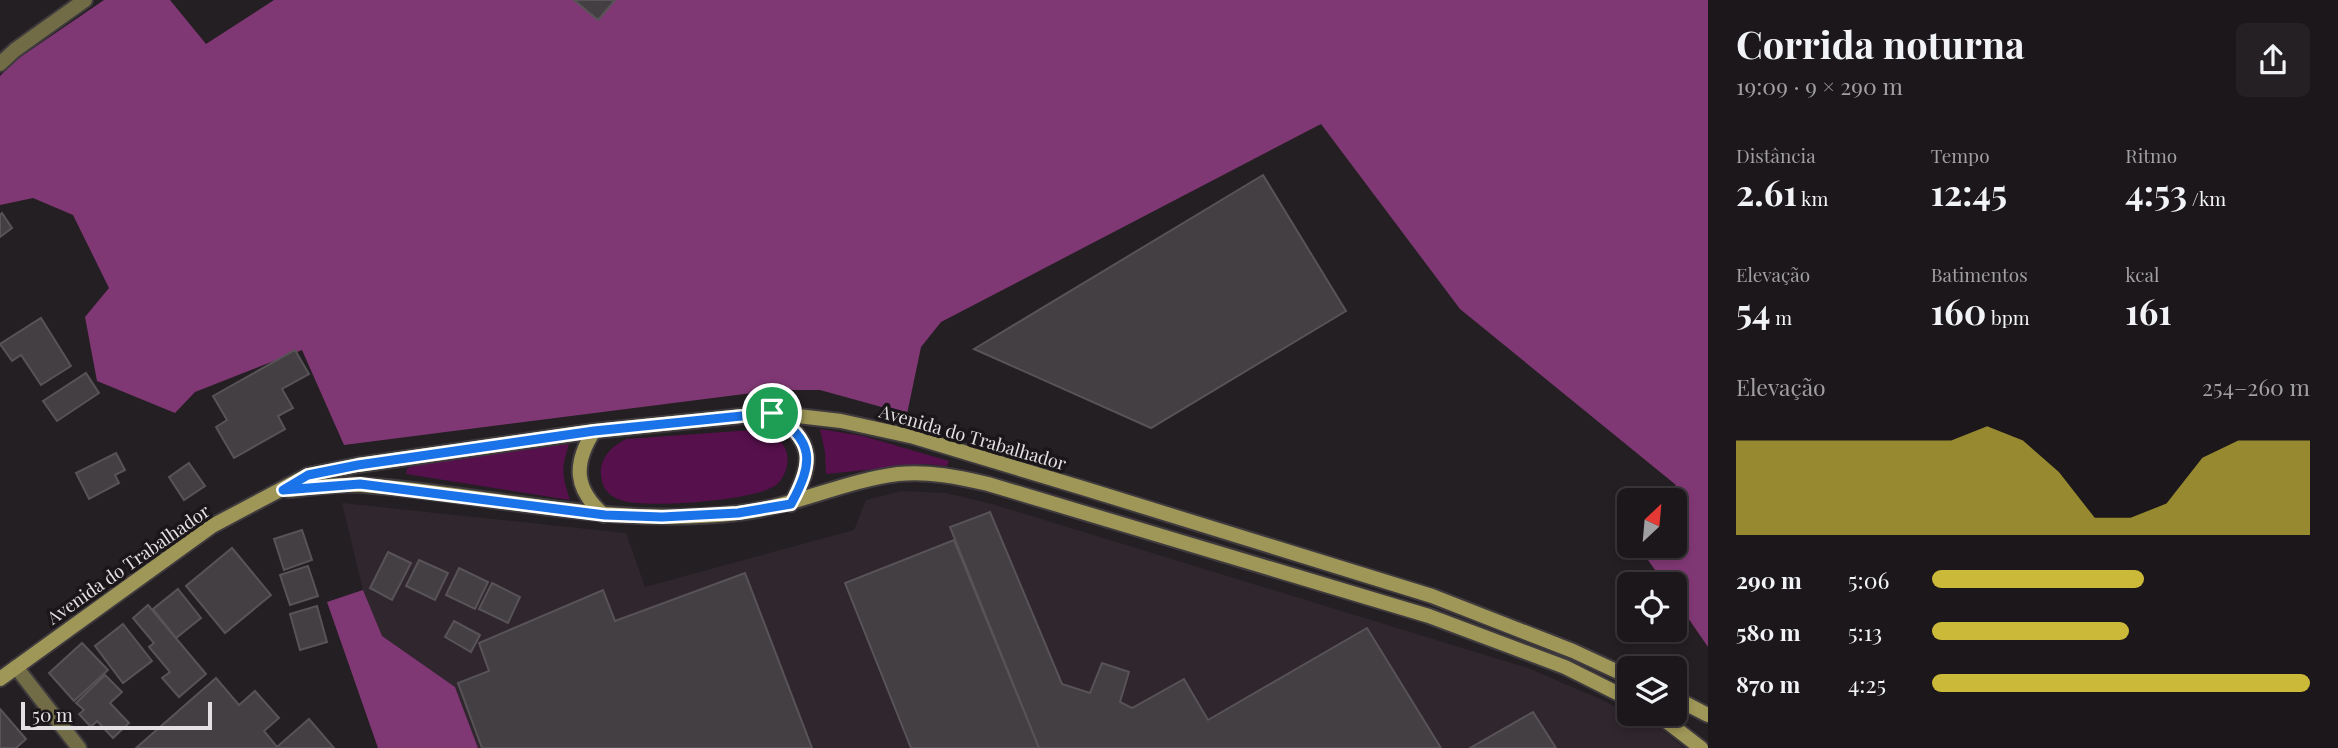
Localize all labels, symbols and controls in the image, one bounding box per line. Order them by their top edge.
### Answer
text: Corrida noturna [1736,18,2025,69]
button: share [2236,23,2310,97]
text: 19:09 · 9 × 290 m [1736,70,1903,101]
text: Distância [1736,142,1816,168]
text: Tempo [1931,142,1990,168]
text: Ritmo [2125,142,2177,168]
text: 2.61 [1736,168,1797,215]
text: 12:45 [1931,168,2007,215]
text: 4:53 [2125,168,2187,215]
text: km [1797,185,1828,211]
text: /km [2187,185,2226,211]
text: Elevação [1736,261,1810,287]
text: Batimentos [1931,261,2028,287]
text: kcal [2125,261,2159,287]
text: 54 [1736,287,1771,334]
text: 160 [1931,287,1986,334]
text: 161 [2125,287,2172,334]
text: m [1771,304,1792,330]
text: bpm [1986,304,2030,330]
text: Elevação [1736,371,1826,402]
text: 254–260 m [2202,371,2310,402]
pin [742,383,802,443]
icon: arrive [753,394,791,432]
street label: Avenida do Trabalhador [876,399,1069,475]
north arrow [1617,488,1687,558]
map controls [1617,488,1687,726]
street label: Avenida do Trabalhador [41,499,214,630]
text: 290 m [1736,564,1802,595]
text: 5:06 [1848,564,1889,595]
button: locate [1617,572,1687,642]
text: 580 m [1736,616,1800,647]
text: 5:13 [1848,616,1882,647]
button: layers [1617,656,1687,726]
text: 870 m [1736,668,1800,699]
text: 4:25 [1848,668,1886,699]
scale bar [21,699,212,731]
text: 50 m [32,701,73,727]

